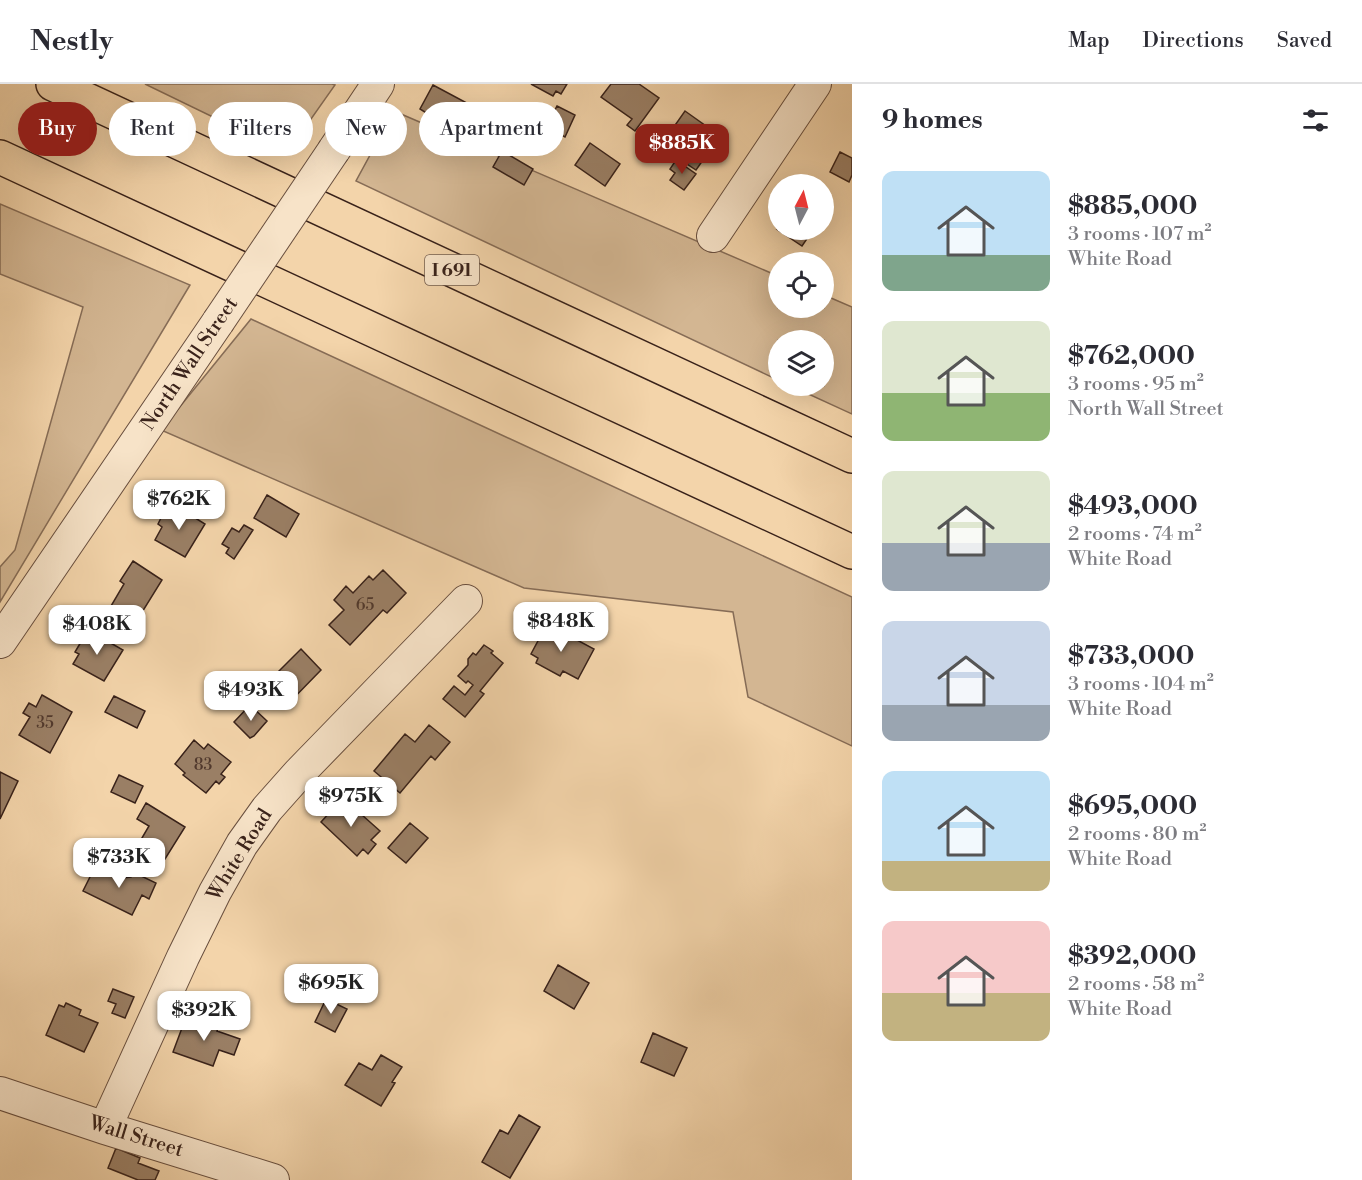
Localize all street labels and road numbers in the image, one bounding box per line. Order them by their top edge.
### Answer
road number: I 691 [425,255,479,285]
street label: North Wall Street [136,292,244,436]
street label: White Road [201,804,278,907]
street label: Wall Street [85,1111,186,1163]

